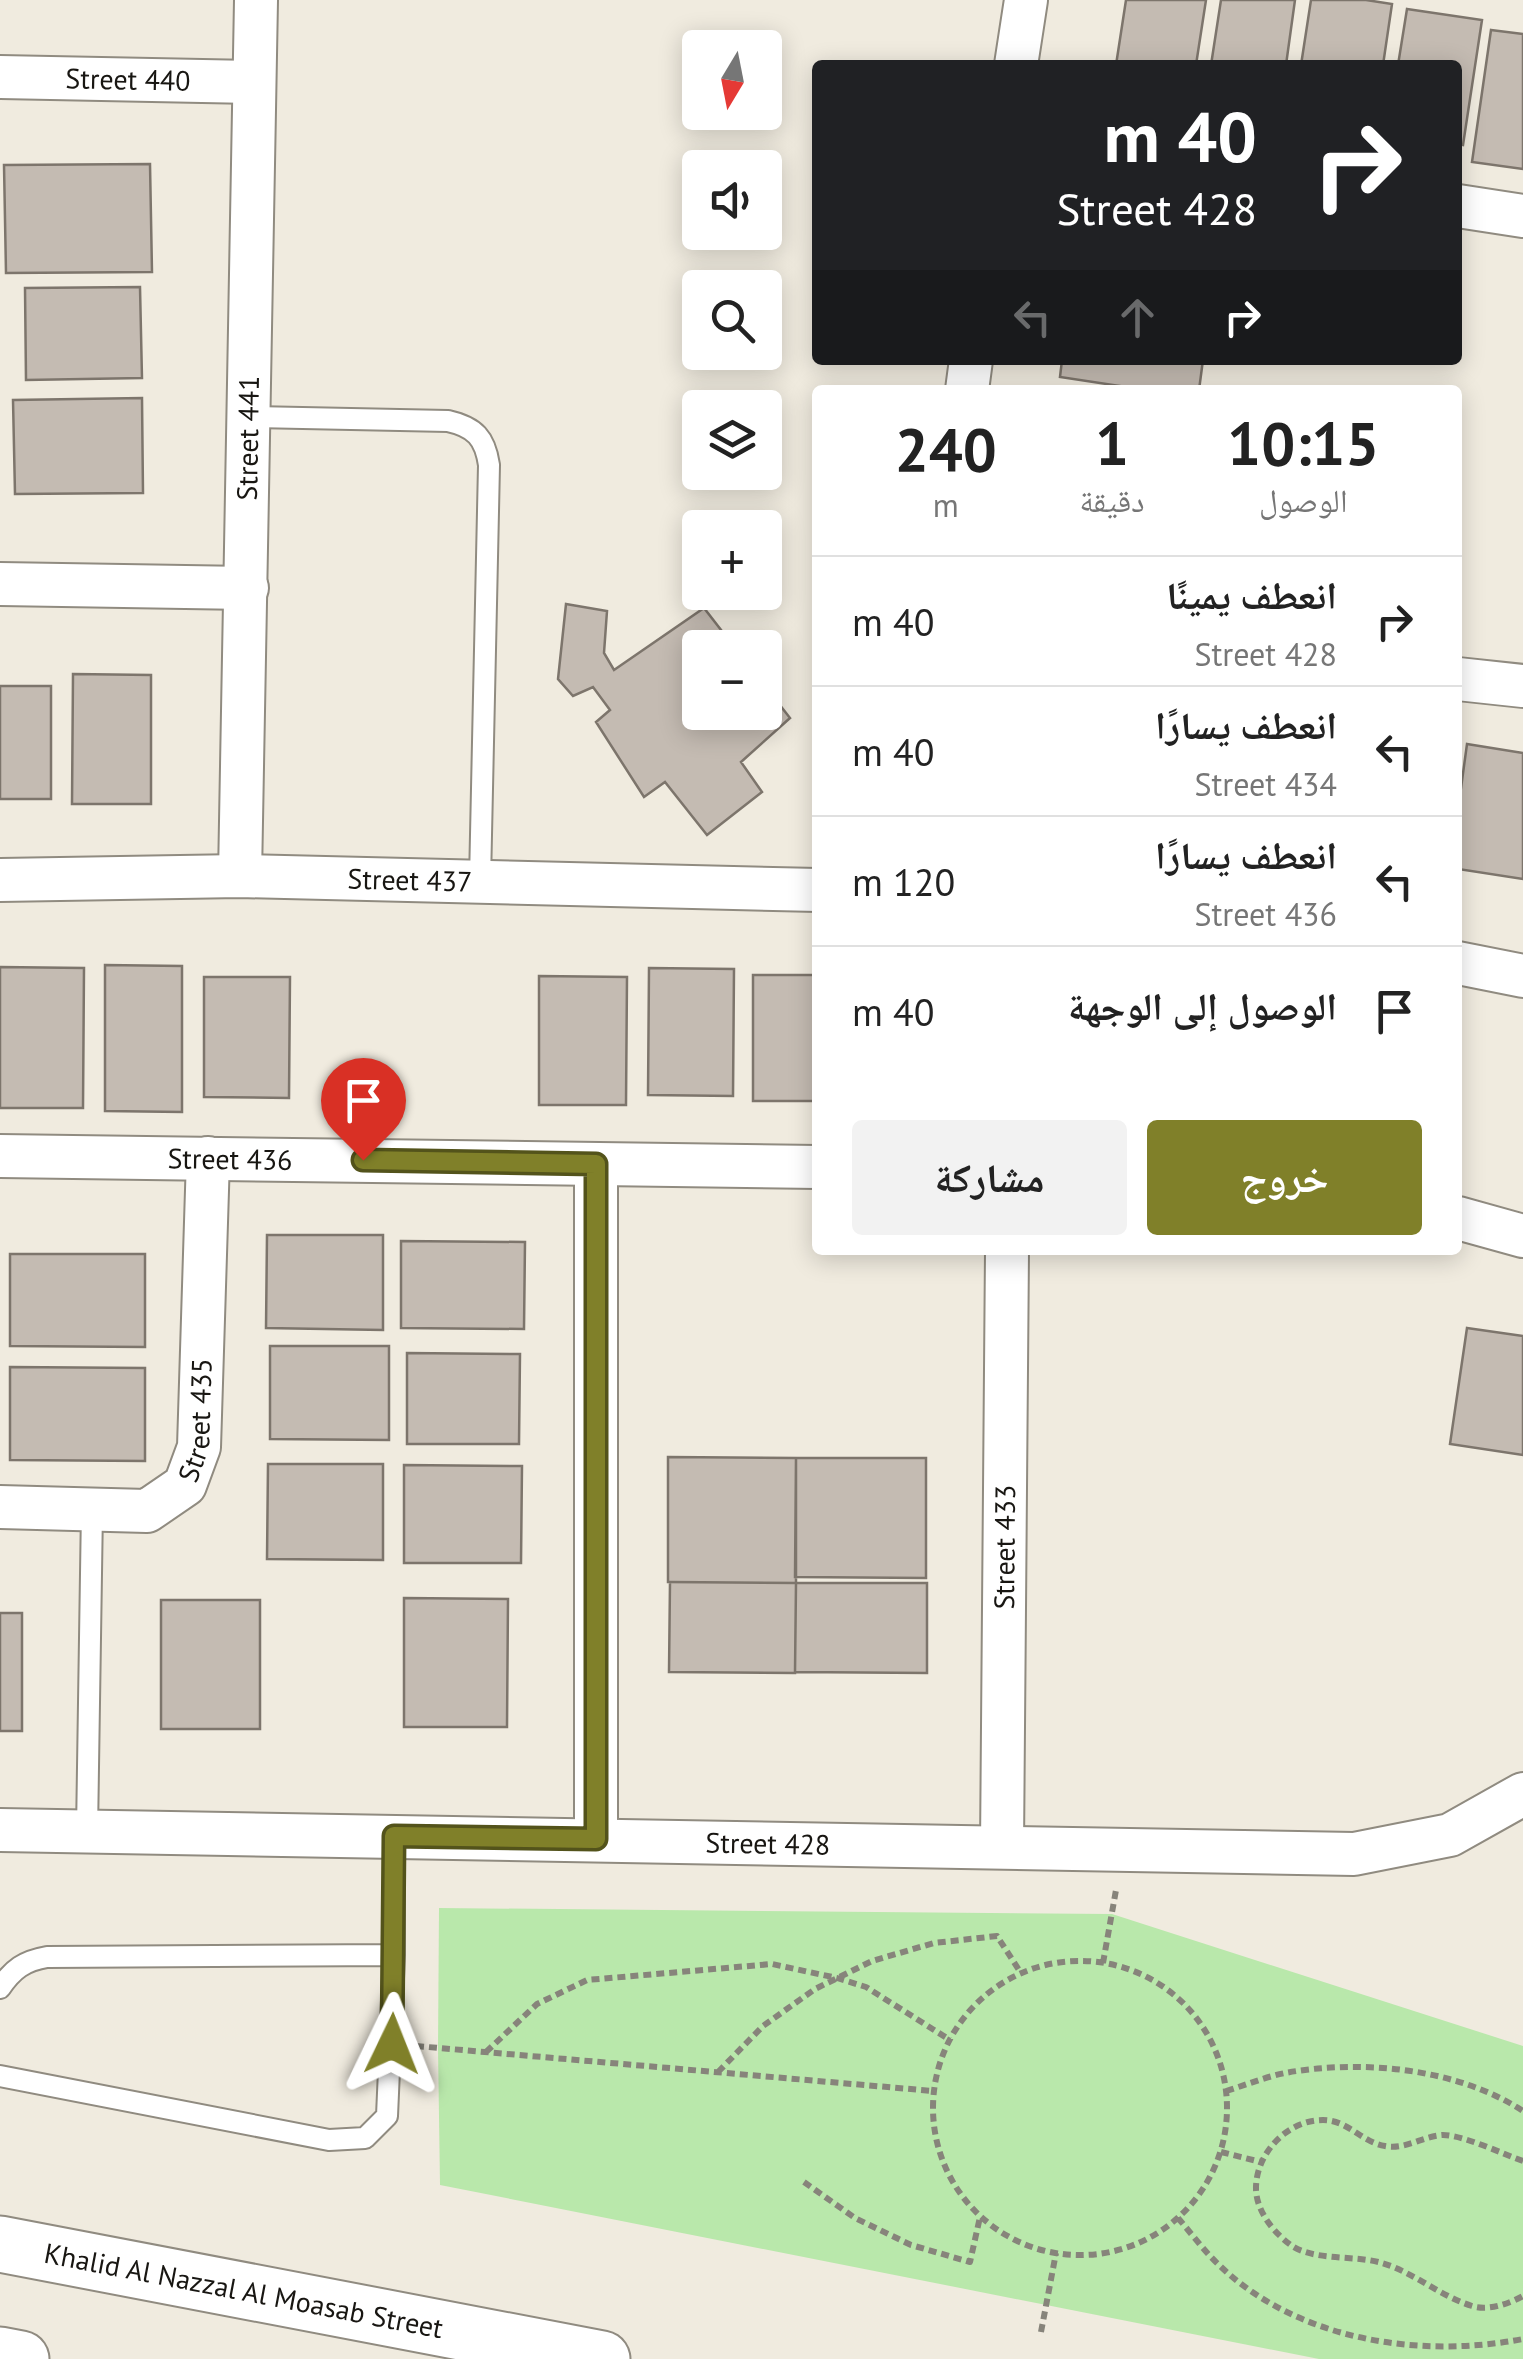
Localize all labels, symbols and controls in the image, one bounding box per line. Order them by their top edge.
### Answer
north arrow [682,30,782,130]
map controls [682,30,782,730]
street label: Street 440 [65,59,191,99]
text: 40 m [1104,91,1257,181]
icon: right [1292,100,1422,230]
button: sound [682,150,782,250]
text: Street 428 [1056,179,1257,237]
button: search [682,270,782,370]
icon: left [1005,290,1060,345]
icon: ahead [1110,290,1165,345]
icon: right [1215,290,1270,345]
street label: Street 441 [228,375,267,501]
button: layers [682,390,782,490]
text: 1 [1095,404,1129,482]
text: 10:15 [1227,404,1379,482]
text: 240 [895,410,997,488]
text: دقيقة [1079,479,1144,521]
text: الوصول [1259,479,1348,521]
text: m [933,484,959,526]
button: + [682,510,782,610]
text: انعطف يمينًا [1166,570,1337,619]
icon: right [1367,594,1422,649]
text: 40 m [852,597,934,646]
button: − [682,630,782,730]
text: Street 428 [1194,633,1337,675]
text: انعطف يسارًا [1155,700,1337,749]
icon: left [1367,724,1422,779]
text: 40 m [852,727,934,776]
text: Street 434 [1194,763,1337,805]
text: انعطف يسارًا [1155,830,1337,879]
icon: left [1367,854,1422,909]
text: 120 m [852,857,955,906]
street label: Street 437 [347,860,473,900]
text: Street 436 [1194,893,1337,935]
text: الوصول إلى الوجهة [1068,981,1337,1030]
icon: arrive [1367,984,1422,1039]
text: 40 m [852,987,934,1036]
pin [321,1058,406,1161]
icon: arrive [336,1073,391,1128]
button: مشاركة [852,1120,1127,1235]
button: خروج [1147,1120,1422,1235]
street label: Street 436 [167,1139,293,1178]
street label: Street 435 [169,1358,220,1487]
street label: Street 433 [985,1484,1023,1610]
street label: Street 428 [705,1824,831,1863]
position arrow [340,1992,444,2096]
street label: Khalid Al Nazzal Al Moasab Street [41,2234,447,2346]

